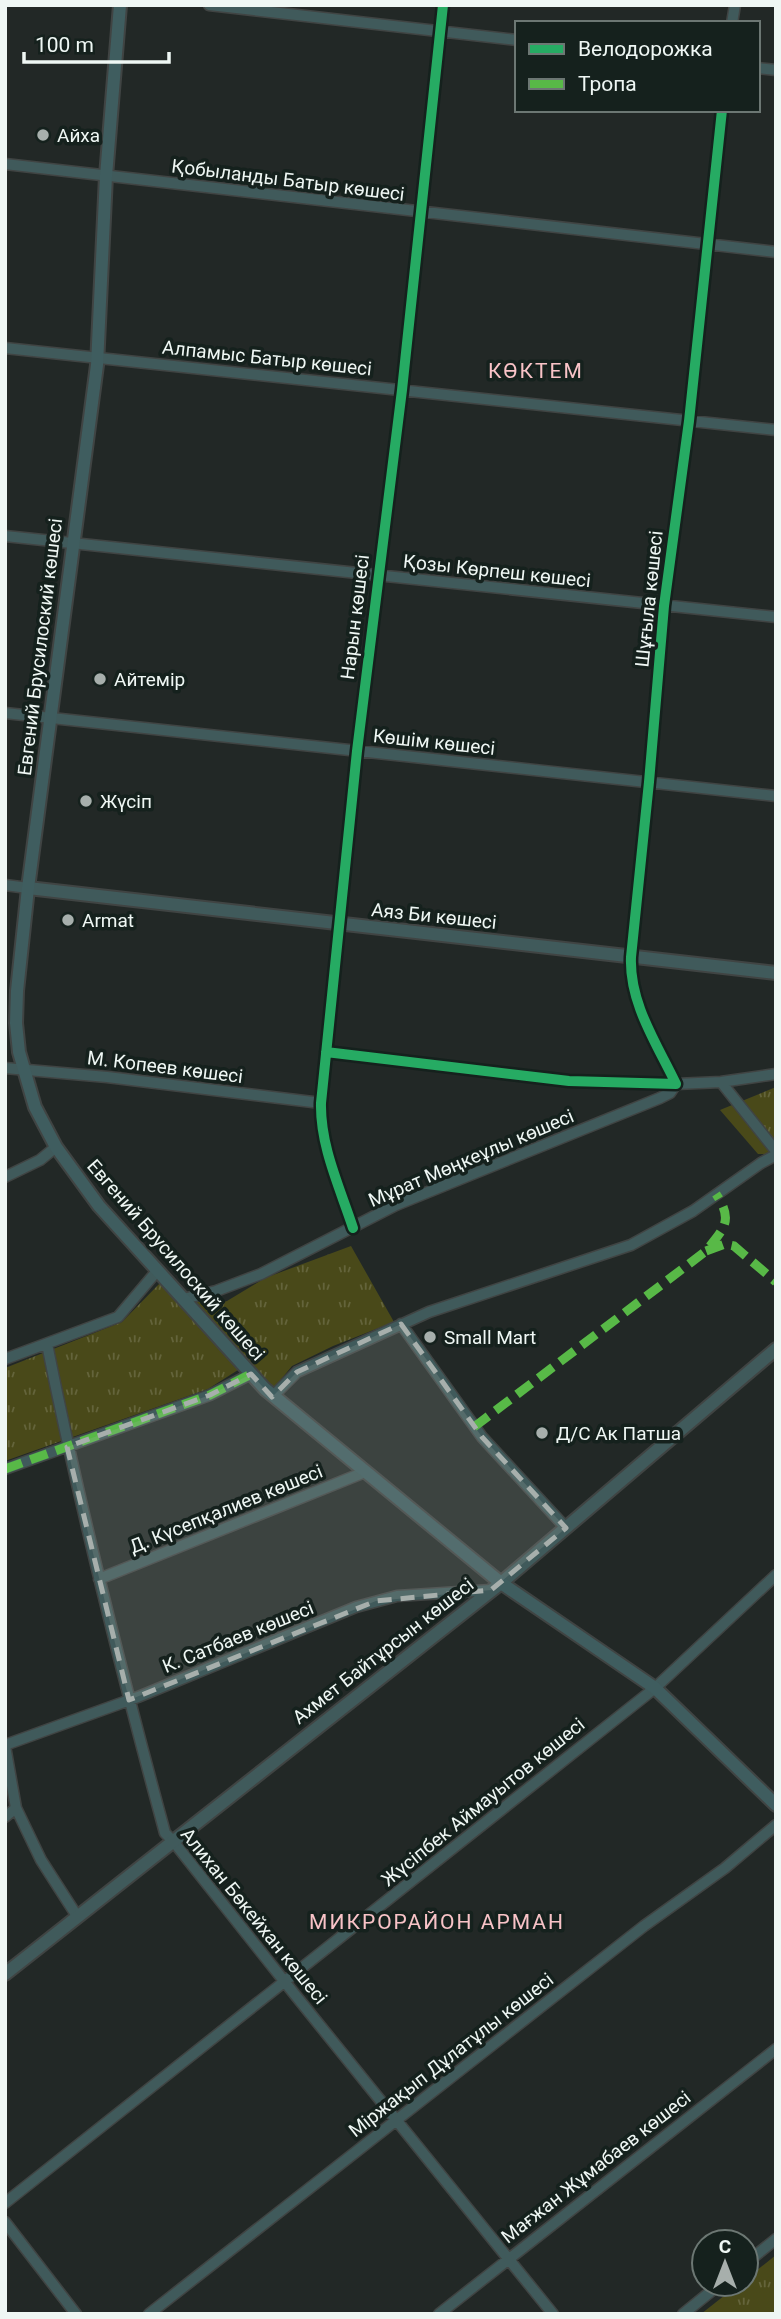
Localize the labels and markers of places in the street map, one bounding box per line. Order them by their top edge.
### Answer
place label: Айха [57,124,100,147]
marker: Айха [35,127,51,143]
place label: Айтемір [114,668,185,691]
marker: Айтемір [92,671,108,687]
place label: Жүсіп [100,790,152,813]
marker: Жүсіп [78,793,94,809]
place label: Armat [82,909,134,932]
marker: Armat [60,912,76,928]
place label: Small Mart [444,1326,536,1349]
marker: Small Mart [422,1329,438,1345]
place label: Д/С Ак Патша [556,1422,681,1445]
marker: Д/С Ак Патша [534,1425,550,1441]

